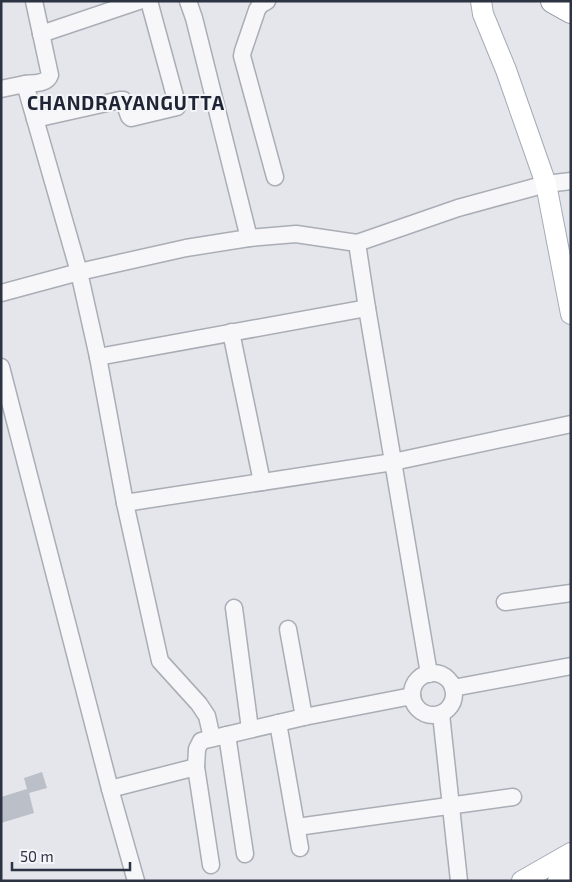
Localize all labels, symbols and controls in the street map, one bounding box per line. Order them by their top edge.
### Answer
district label: CHANDRAYANGUTTA [27,91,225,114]
scale bar [12,840,130,872]
text: 50 m [20,847,54,865]

